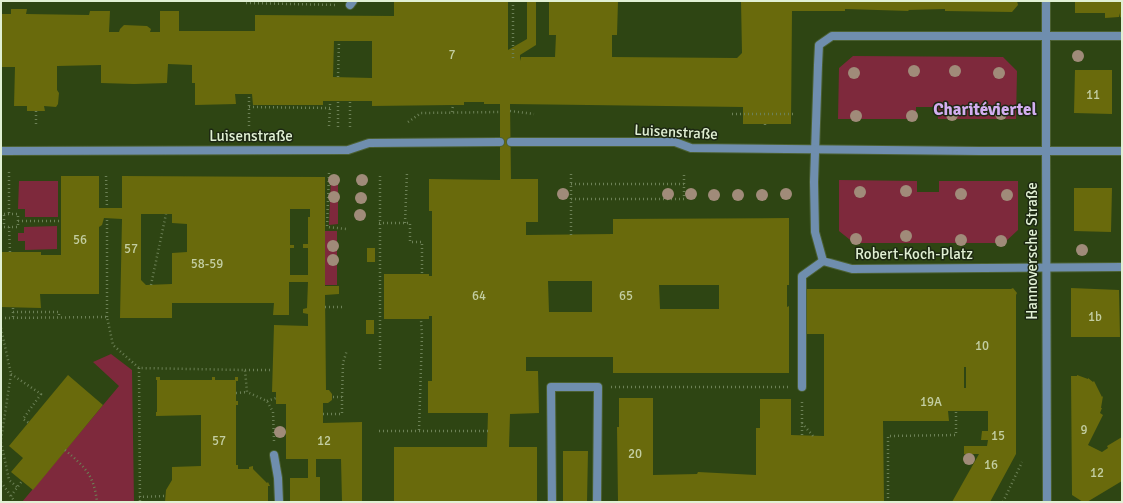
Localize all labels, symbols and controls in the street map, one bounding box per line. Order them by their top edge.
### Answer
house number: 7 [448,47,456,63]
house number: 11 [1086,87,1100,103]
district label: Charitéviertel [933,99,1037,120]
street label: Luisenstraße [634,121,718,143]
street label: Luisenstraße [209,127,293,145]
street label: Hannoversche Straße [1023,182,1041,320]
house number: 56 [73,232,87,248]
house number: 57 [124,241,138,257]
street label: Robert-Koch-Platz [855,245,973,263]
house number: 58-59 [191,256,223,272]
house number: 64 [472,288,486,304]
house number: 65 [619,288,633,304]
house number: 1b [1088,309,1102,325]
house number: 10 [975,338,989,354]
house number: 19A [920,394,942,410]
house number: 9 [1080,422,1088,438]
house number: 15 [991,428,1005,444]
house number: 57 [212,433,226,449]
house number: 12 [317,433,331,449]
house number: 20 [628,446,642,462]
house number: 16 [984,457,998,473]
house number: 12 [1090,465,1104,481]

